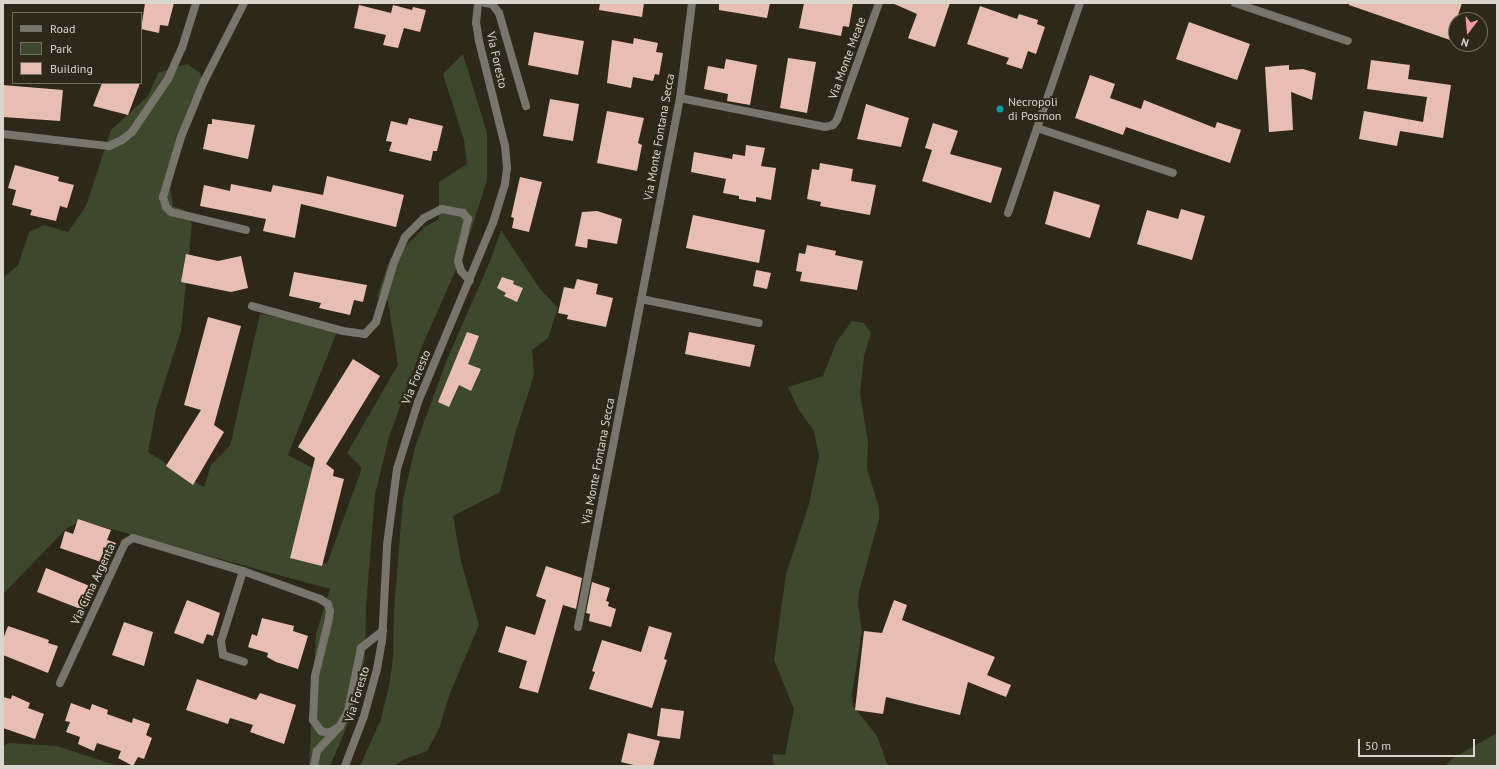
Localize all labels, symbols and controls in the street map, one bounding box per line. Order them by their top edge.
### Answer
legend [12,12,142,84]
north arrow [1448,12,1488,52]
street label: Via Monte Meate [825,15,869,101]
text: Road [50,21,75,36]
street label: Via Foresto [484,30,510,90]
text: N [1460,35,1470,50]
text: Park [50,41,72,56]
text: Building [50,61,93,76]
street label: Via Monte Fontana Secca [641,72,677,202]
place label: Necropoli di Posmon [1008,95,1061,123]
marker: Necropoli di Posmon [995,104,1005,114]
street label: Via Foresto [399,348,433,406]
street label: Via Monte Fontana Secca [579,396,617,526]
street label: Via Cima Argenta [68,541,118,627]
street label: Via Foresto [342,664,372,724]
scale bar [1360,731,1477,757]
text: 50 m [1365,738,1391,753]

